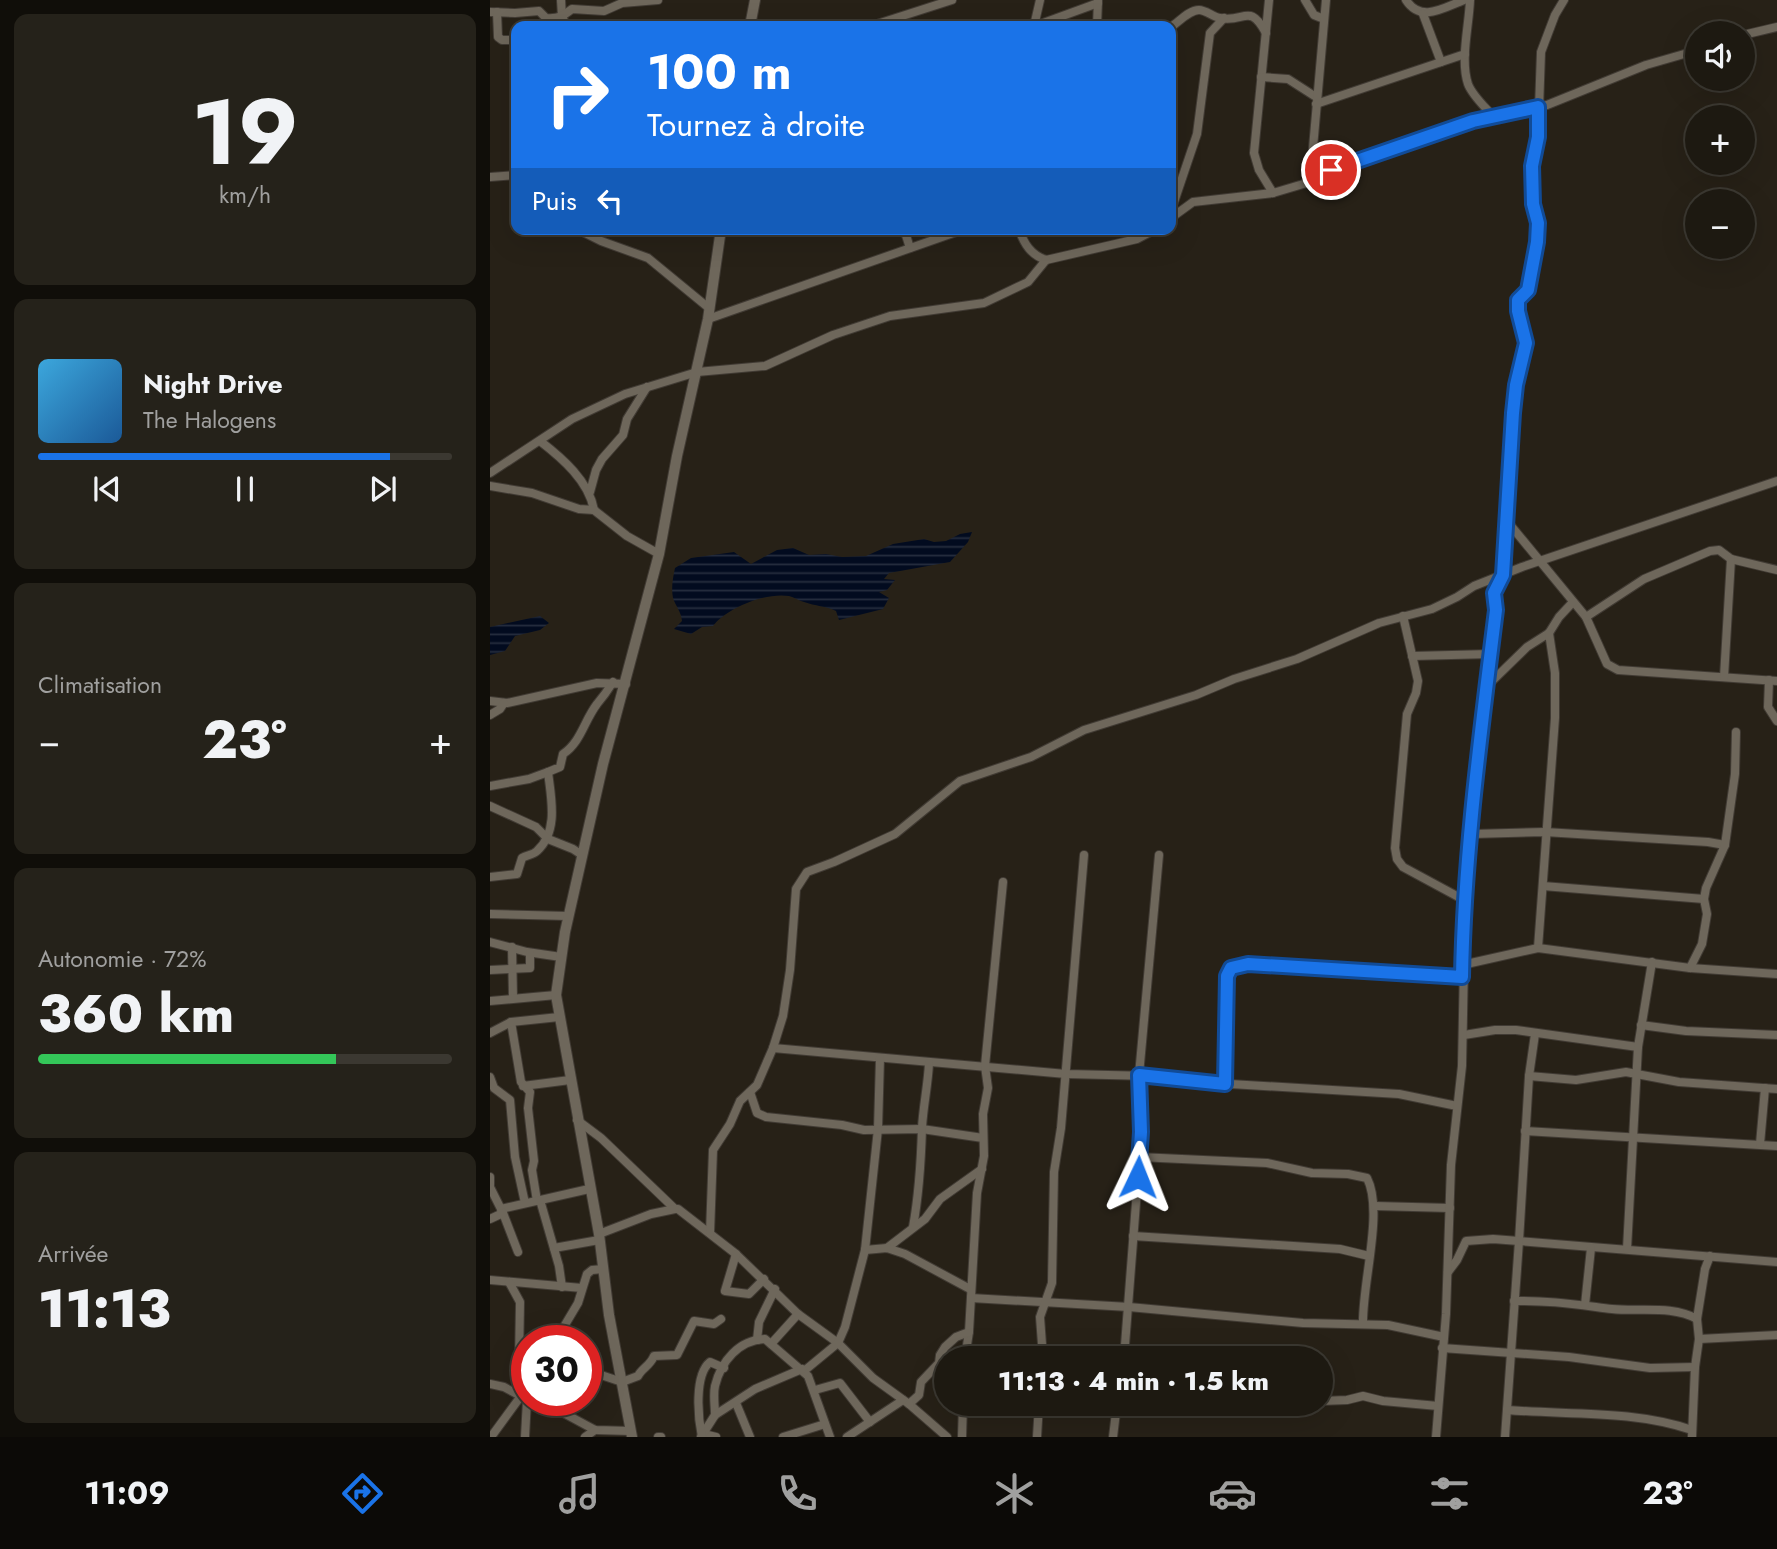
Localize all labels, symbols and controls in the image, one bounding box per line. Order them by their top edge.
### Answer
map controls [1685,21,1755,259]
button: sound [1685,21,1755,91]
text: 100 m [647,37,792,107]
icon: right [532,49,623,140]
text: 19 [191,67,299,198]
text: Tournez à droite [647,102,865,148]
button: + [1685,105,1755,175]
pin [1301,140,1361,200]
icon: arrive [1312,151,1350,189]
text: km/h [219,178,271,212]
text: Puis [532,182,577,220]
icon: left [591,182,629,220]
button: − [1685,189,1755,259]
text: Night Drive [143,365,283,403]
text: The Halogens [143,403,276,437]
icon: previous [88,470,126,508]
icon: pause [226,470,264,508]
icon: next [364,470,402,508]
text: Climatisation [38,668,162,702]
text: 23° [202,702,287,778]
text: − [38,713,60,768]
text: + [429,713,452,768]
text: Autonomie · 72% [38,942,206,976]
text: 360 km [38,976,234,1052]
position arrow [1101,1140,1175,1214]
text: Arrivée [38,1237,108,1271]
text: 11:13 [38,1271,171,1347]
speed limit sign: 30 [511,1325,602,1416]
text: 11:13 · 4 min · 1.5 km [998,1362,1269,1400]
icon: directions [338,1469,387,1518]
icon: music [555,1469,604,1518]
icon: phone [773,1469,822,1518]
icon: climate [990,1469,1039,1518]
icon: car [1208,1469,1257,1518]
icon: filters [1425,1469,1474,1518]
text: 11:09 [84,1470,170,1516]
text: 23° [1642,1470,1693,1516]

